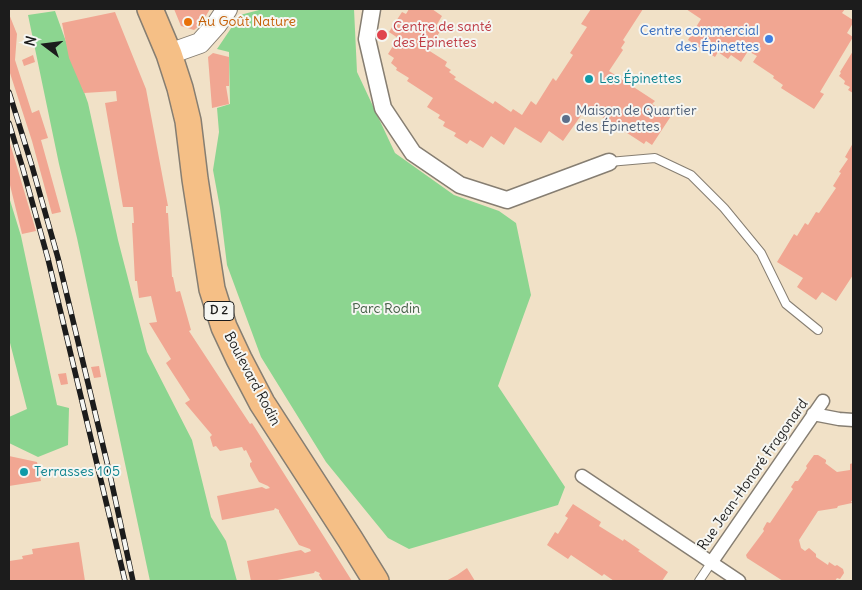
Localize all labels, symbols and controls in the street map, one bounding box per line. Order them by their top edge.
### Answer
place label: Au Goût Nature [198,14,296,30]
marker: Au Goût Nature [182,16,194,28]
place label: Centre de santé des Épinettes [393,19,492,52]
north arrow [20,20,70,70]
place label: Centre commercial des Épinettes [640,23,759,56]
marker: Centre de santé des Épinettes [375,28,389,42]
marker: Centre commercial des Épinettes [763,33,775,45]
text: N [21,34,40,48]
place label: Les Épinettes [599,71,682,87]
marker: Les Épinettes [583,73,595,85]
place label: Maison de Quartier des Épinettes [576,103,697,136]
marker: Maison de Quartier des Épinettes [560,113,572,125]
park label: Parc Rodin [352,301,420,317]
road number: D 2 [204,302,234,321]
street label: Boulevard Rodin [220,329,284,429]
street label: Rue Jean-Honoré Fragonard [694,396,812,554]
place label: Terrasses 105 [34,464,120,480]
marker: Terrasses 105 [18,466,30,478]

